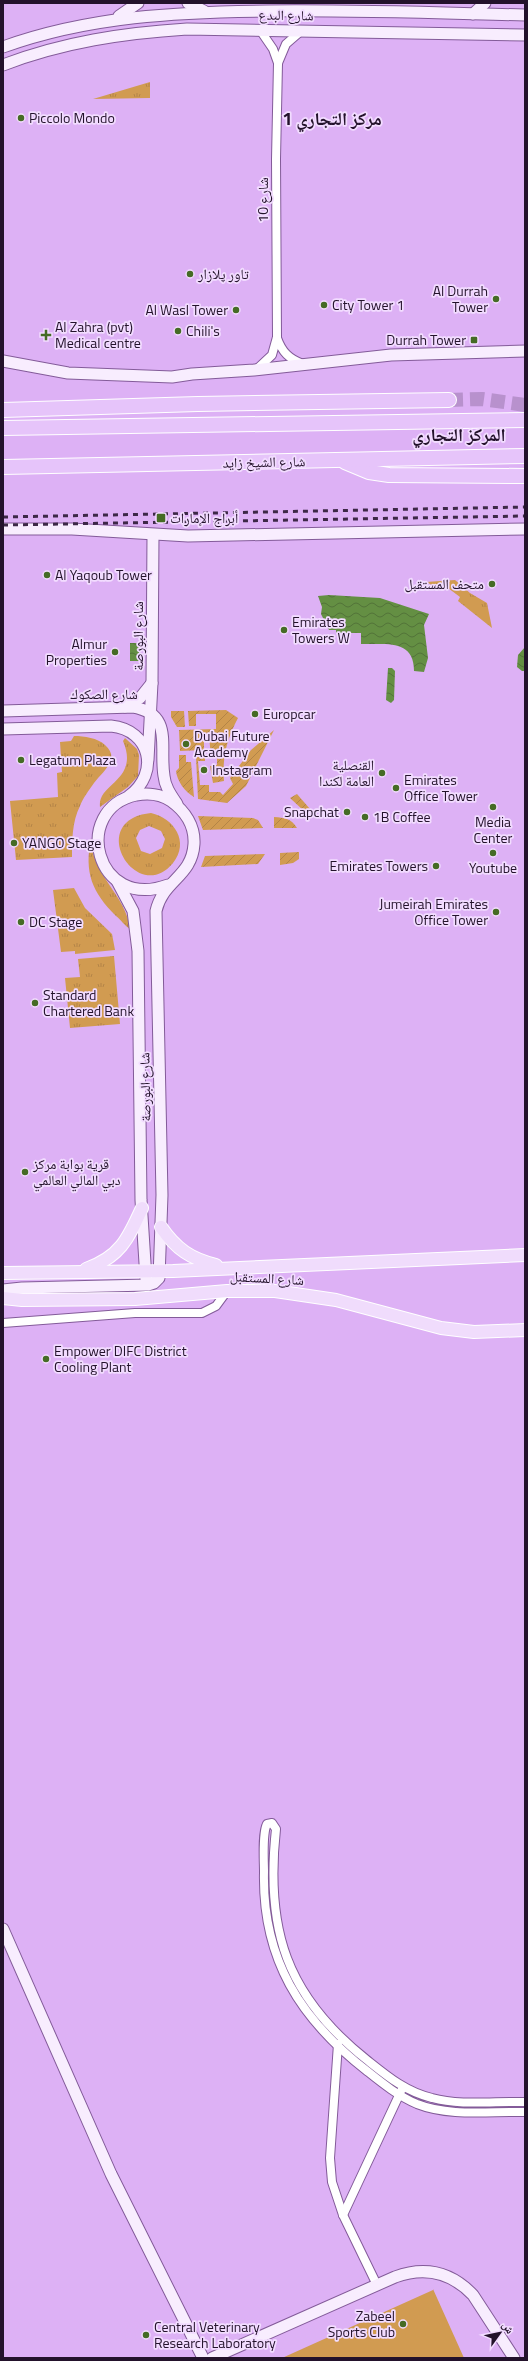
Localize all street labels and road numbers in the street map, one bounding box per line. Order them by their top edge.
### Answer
street label: شارع البدع [258,4,314,25]
street label: شارع 10 [252,177,273,223]
street label: شارع الشيخ زايد [222,450,306,473]
street label: شارع البورصة [127,601,148,671]
street label: شارع الصكوك [70,683,138,704]
street label: شارع البورصة [133,1052,156,1122]
street label: شارع المستقبل [230,1265,304,1290]

